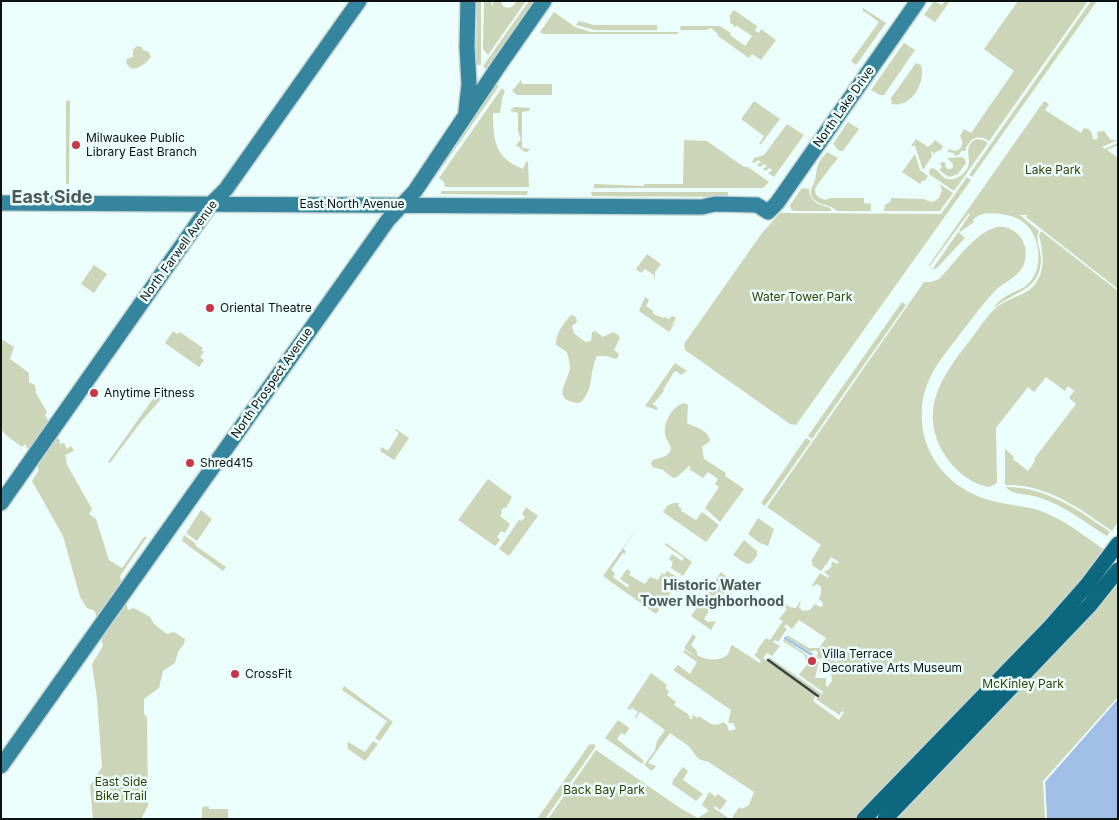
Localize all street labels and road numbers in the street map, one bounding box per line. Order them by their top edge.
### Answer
street label: North Lake Drive [811,64,877,150]
street label: East North Avenue [299,197,405,211]
street label: North Farwell Avenue [137,198,221,304]
street label: North Prospect Avenue [228,325,316,441]

